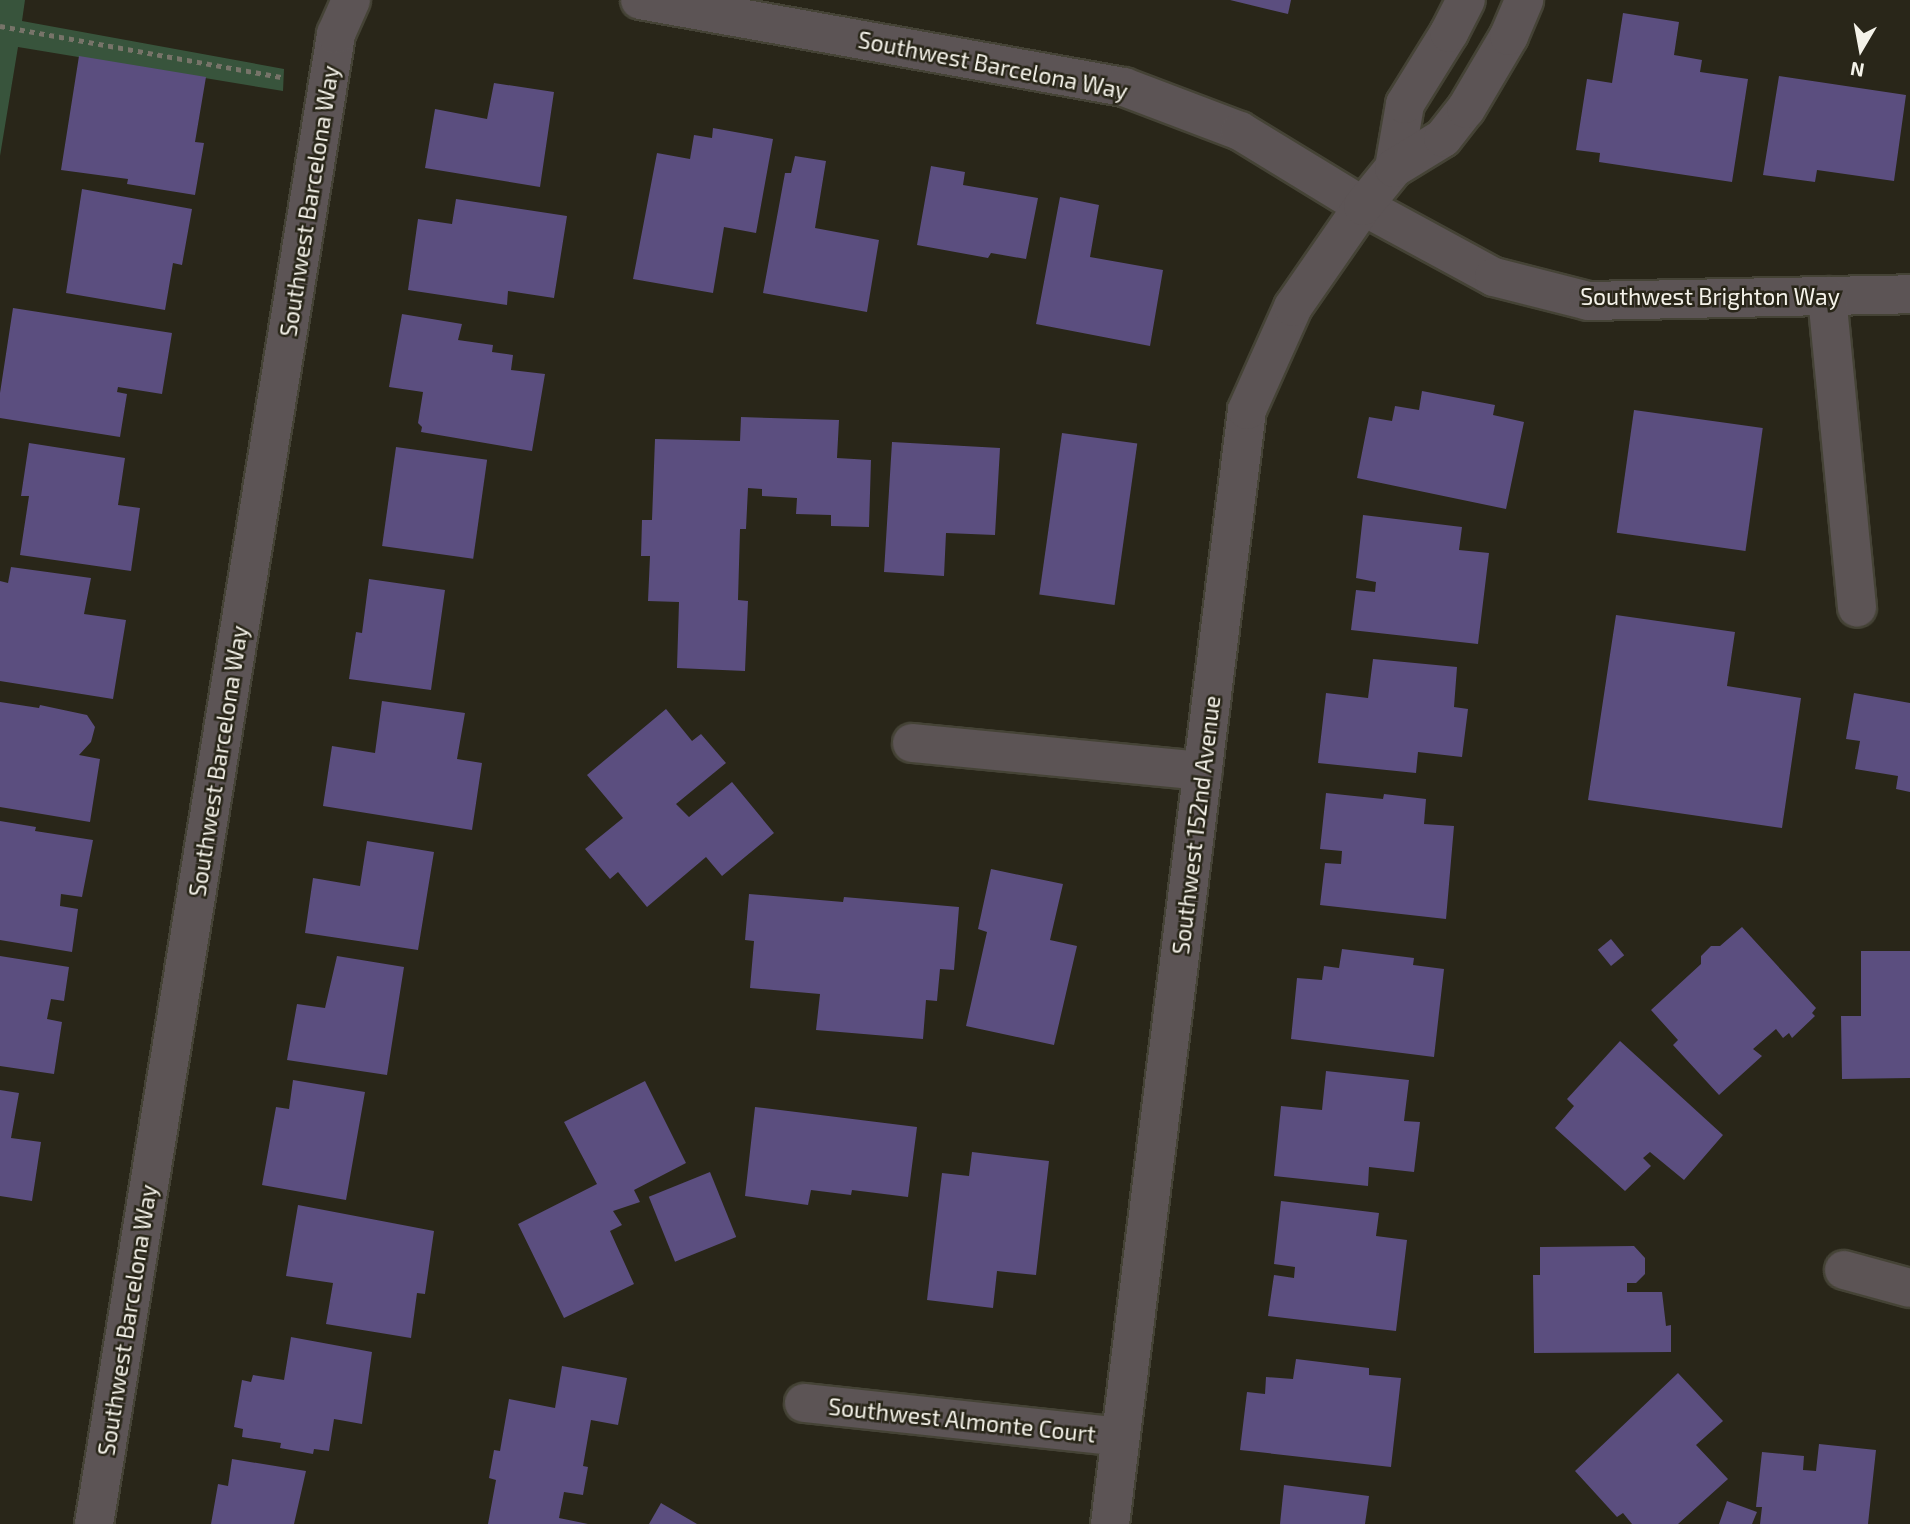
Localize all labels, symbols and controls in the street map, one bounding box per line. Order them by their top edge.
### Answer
north arrow [1826,14,1896,84]
street label: Southwest Barcelona Way [856,25,1130,105]
text: N [1849,58,1866,83]
street label: Southwest Barcelona Way [274,63,344,339]
street label: Southwest Brighton Way [1580,282,1840,310]
street label: Southwest Barcelona Way [183,623,253,899]
street label: Southwest 152nd Avenue [1166,694,1226,956]
street label: Southwest Barcelona Way [92,1182,162,1458]
street label: Southwest Almonte Court [827,1392,1097,1448]

